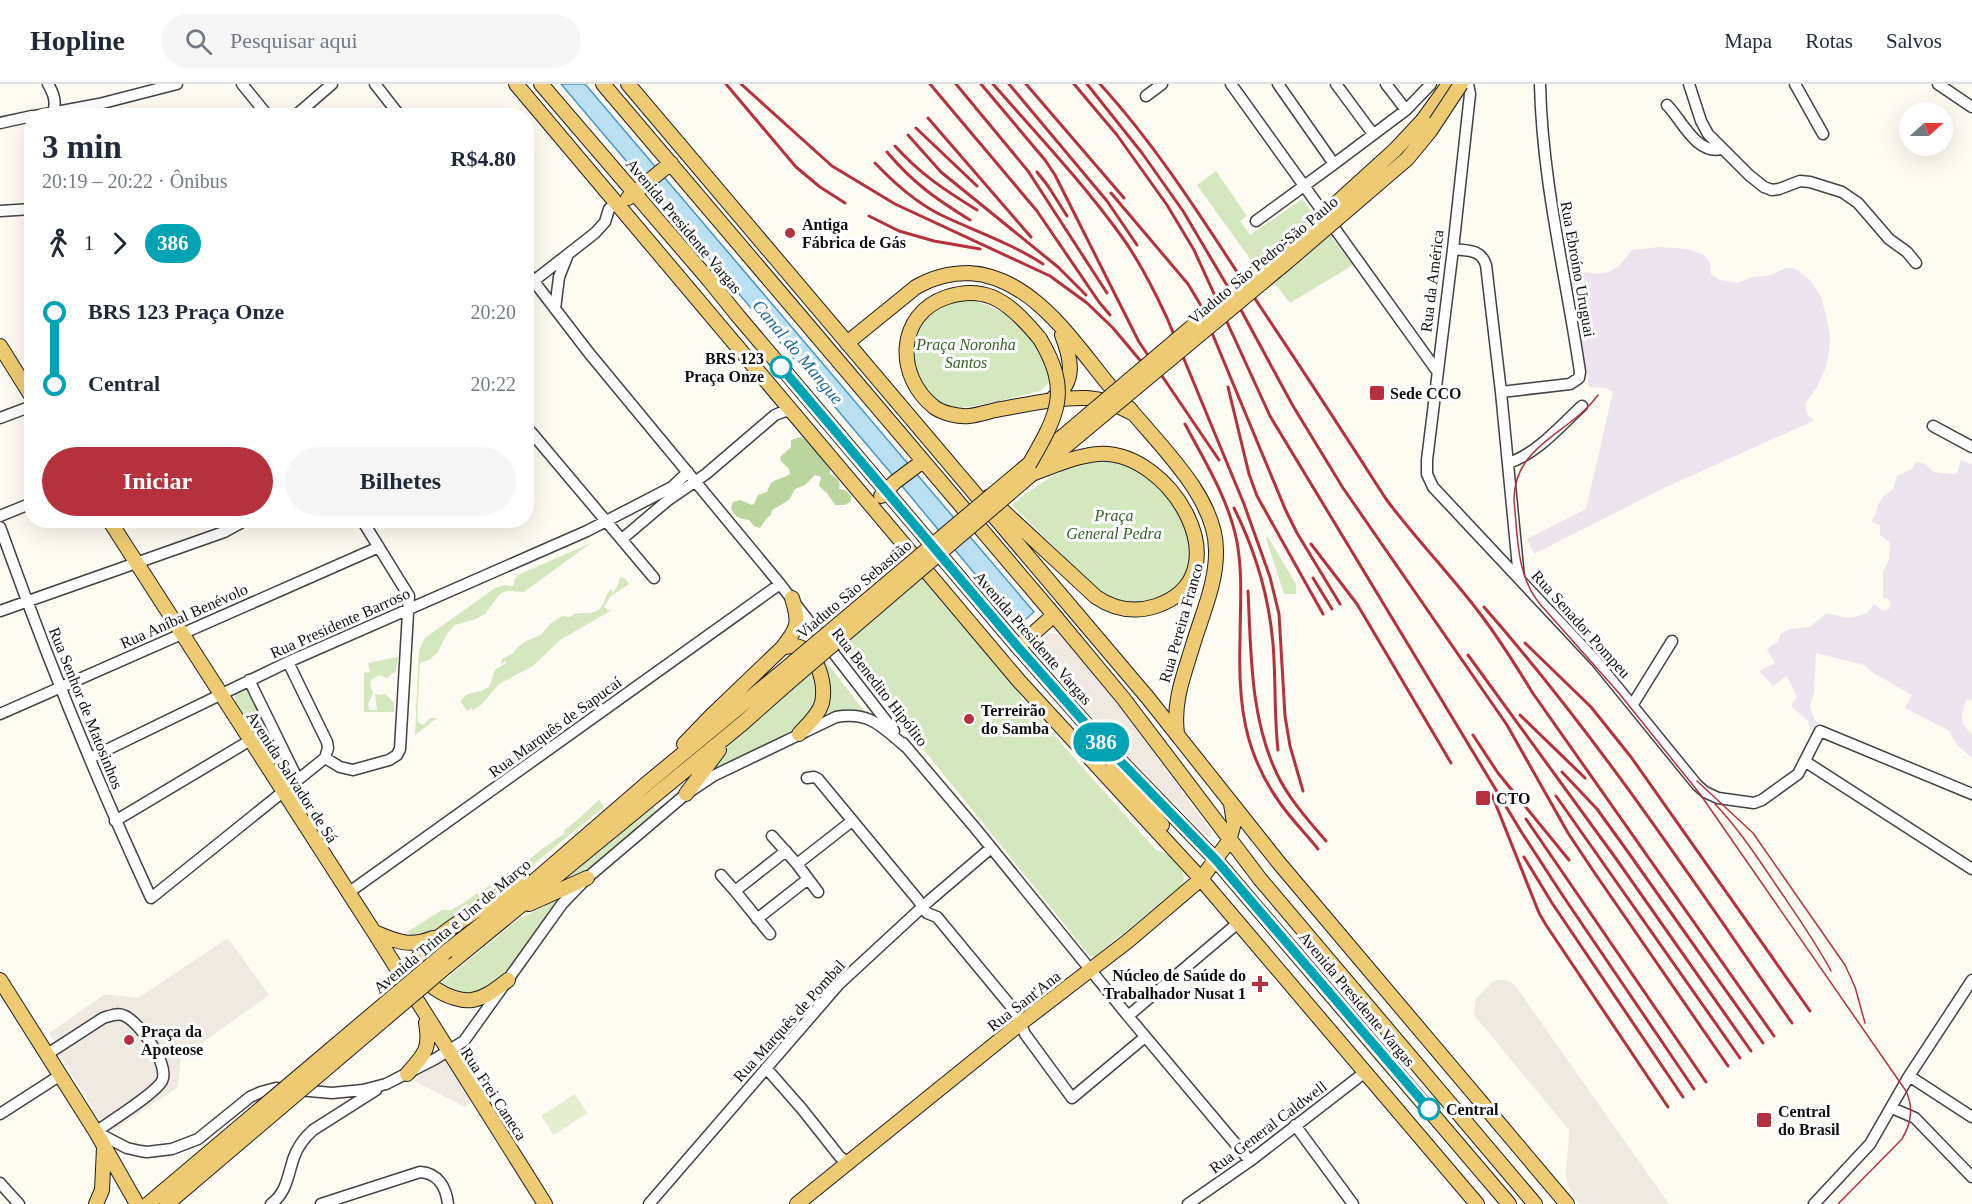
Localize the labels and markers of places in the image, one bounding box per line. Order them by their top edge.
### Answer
place label: Antiga Fábrica de Gás [802,216,906,251]
marker: Antiga Fábrica de Gás [783,226,797,240]
place label: BRS 123 Praça Onze [684,350,764,386]
marker: BRS 123 Praça Onze [770,356,792,378]
marker: Sede CCO [1368,384,1386,402]
place label: Sede CCO [1390,385,1462,402]
place label: Terreirão do Samba [981,702,1049,737]
marker: Terreirão do Samba [962,712,976,726]
marker: CTO [1474,789,1492,807]
place label: CTO [1496,790,1530,807]
place label: Núcleo de Saúde do Trabalhador Nusat 1 [1103,967,1246,1002]
marker: Núcleo de Saúde do Trabalhador Nusat 1 [1251,975,1269,993]
place label: Praça da Apoteose [141,1023,203,1059]
marker: Praça da Apoteose [122,1033,136,1047]
marker: Central [1418,1098,1440,1120]
place label: Central [1446,1101,1499,1118]
place label: Central do Brasil [1778,1103,1840,1138]
marker: Central do Brasil [1755,1111,1773,1129]

